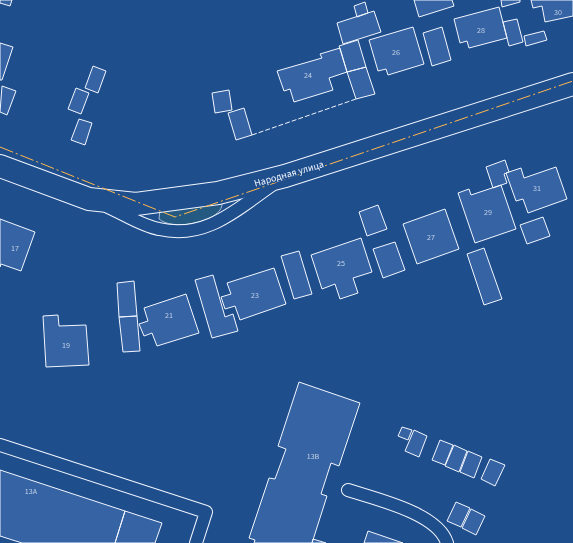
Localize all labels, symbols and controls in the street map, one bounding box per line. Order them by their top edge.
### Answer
house number: 30 [554,7,562,18]
house number: 28 [477,25,485,36]
house number: 26 [392,47,400,58]
house number: 24 [304,70,312,81]
street label: Народная улица [253,157,325,191]
house number: 31 [533,183,541,194]
house number: 29 [484,207,492,218]
house number: 27 [427,232,435,243]
house number: 17 [11,243,19,254]
house number: 25 [337,258,345,269]
house number: 23 [251,290,259,301]
house number: 21 [165,310,173,321]
house number: 19 [62,340,70,351]
house number: 13В [307,451,320,462]
house number: 13А [25,486,38,497]

